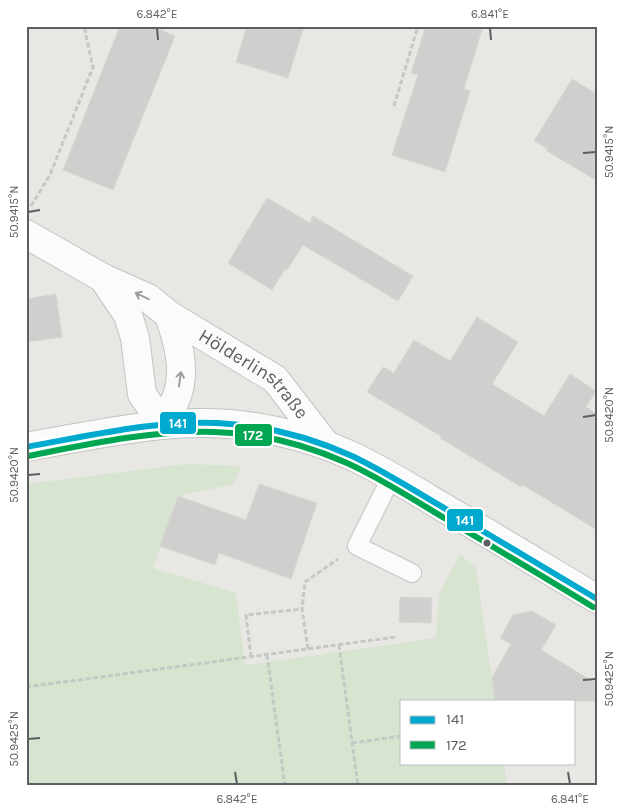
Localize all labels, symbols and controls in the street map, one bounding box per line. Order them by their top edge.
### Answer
text: 6.842°E [137,7,177,21]
text: 6.841°E [471,7,509,21]
text: 50.9415°N [602,126,616,178]
text: 50.9415°N [7,186,21,238]
one-way arrow [135,290,150,300]
street label: Hölderlinstraße [195,325,313,423]
one-way arrow [175,372,185,388]
text: 50.9420°N [602,387,616,443]
line badge: 141 [159,411,197,435]
text: 141 [169,415,187,432]
line badge: 172 [234,423,273,447]
text: 172 [243,427,263,444]
text: 50.9420°N [7,447,21,503]
line badge: 141 [446,508,484,532]
text: 141 [456,512,474,529]
unlabelled marker [482,538,492,548]
text: 50.9425°N [602,651,616,707]
legend [400,700,576,764]
text: 141 [446,710,464,728]
text: 50.9425°N [7,711,21,767]
text: 172 [446,736,467,754]
text: 6.842°E [217,792,257,806]
text: 6.841°E [551,792,589,806]

